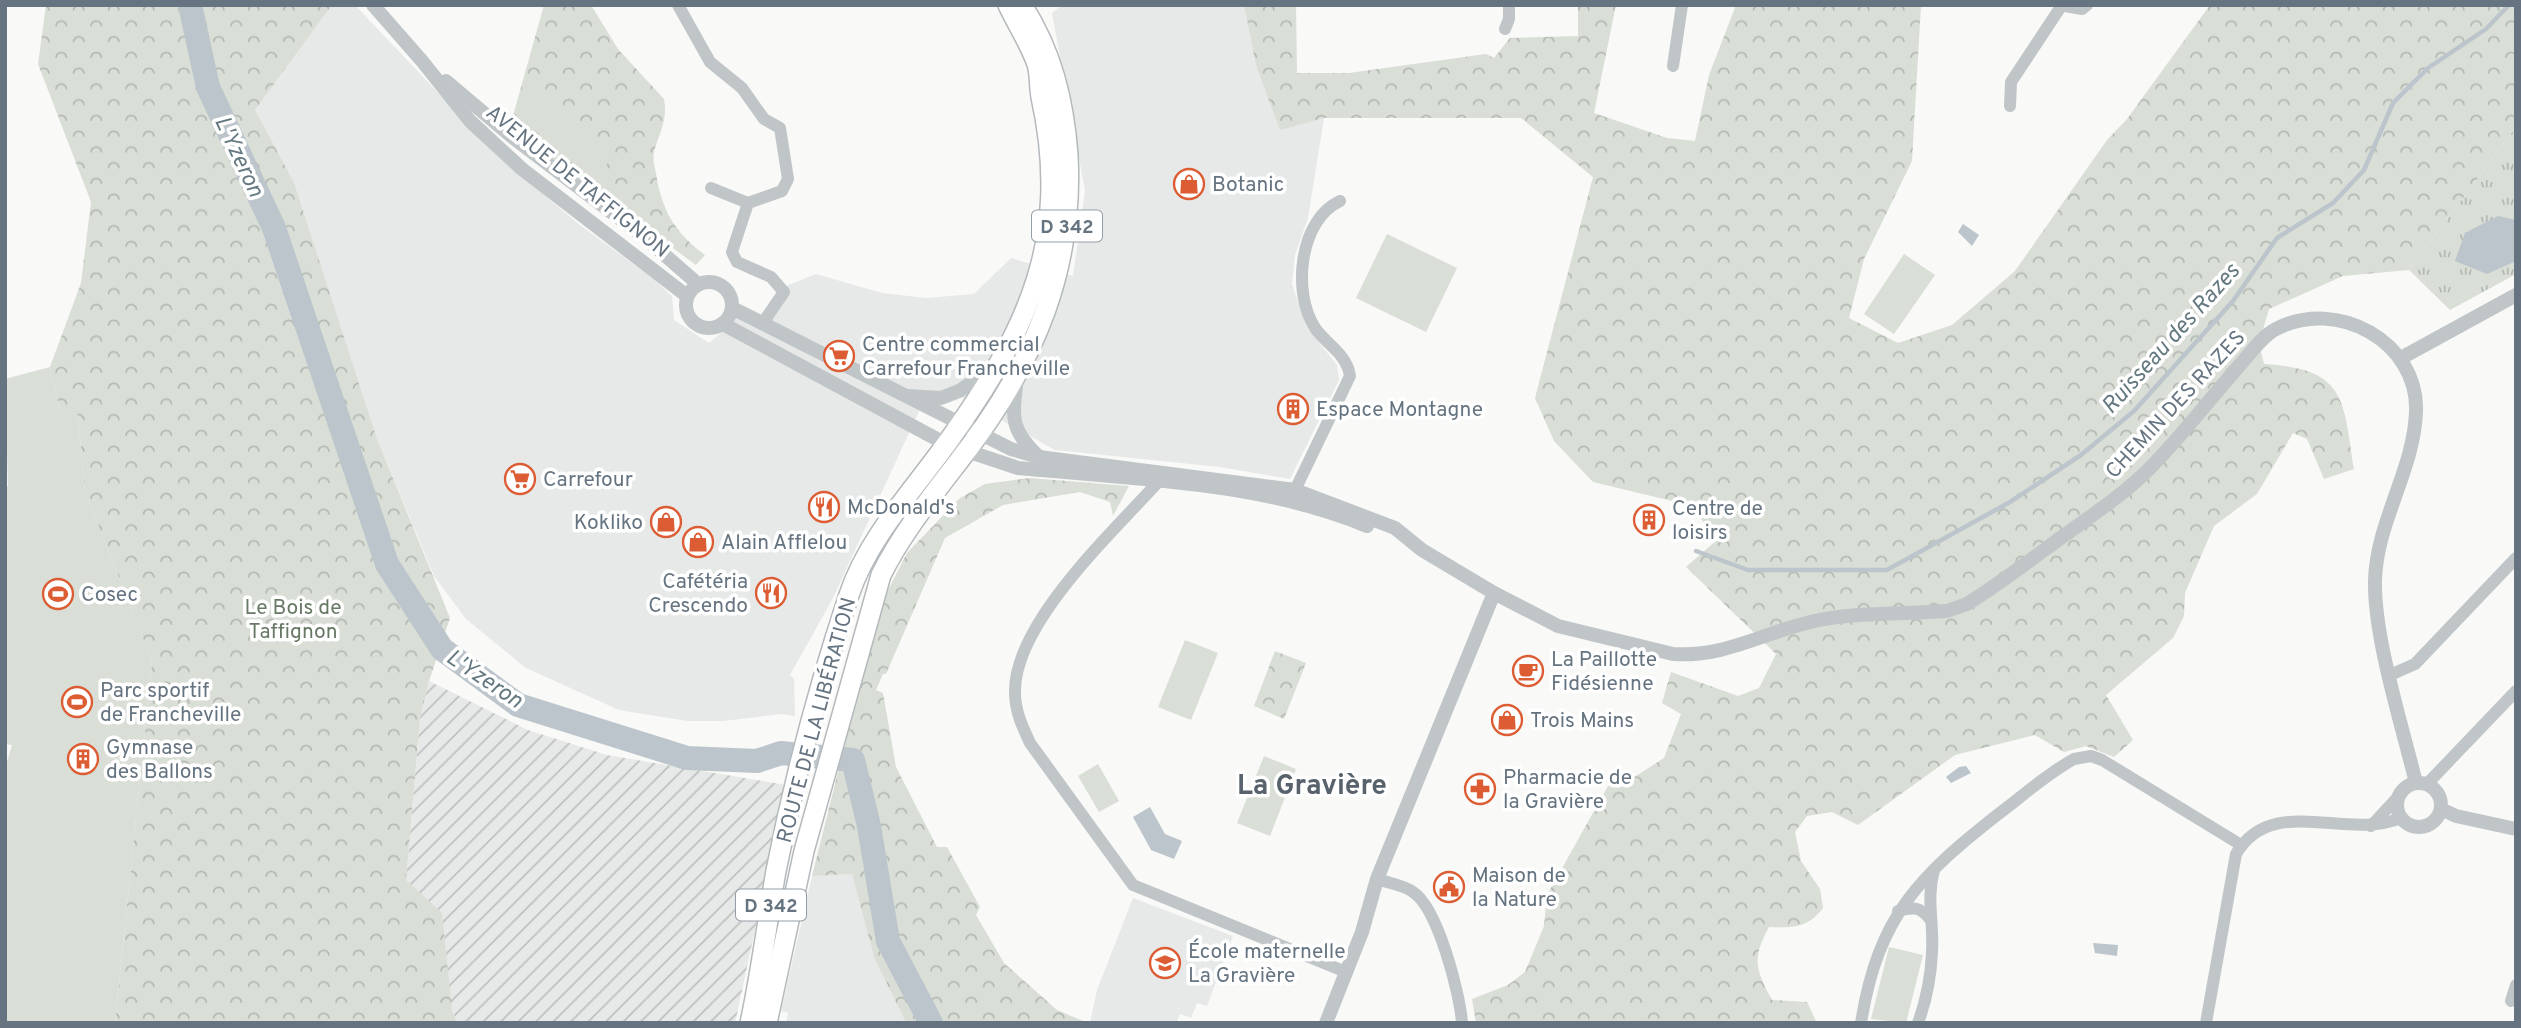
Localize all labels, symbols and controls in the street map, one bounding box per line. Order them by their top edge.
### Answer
street label: AVENUE DE TAFFIGNON [480,100,674,265]
water label: L'Yzeron [206,112,269,203]
shop icon: Botanic [1172,167,1206,201]
place label: Botanic [1212,172,1284,199]
road number: D 342 [1032,210,1102,242]
water label: Ruisseau des Razes [2096,258,2248,421]
street label: CHEMIN DES RAZES [2100,325,2252,485]
place label: Centre commercial Carrefour Francheville [862,332,1070,383]
supermarket icon: Centre commercial Carrefour Francheville [822,339,856,373]
building icon: Espace Montagne [1276,392,1310,426]
place label: Espace Montagne [1316,397,1483,424]
supermarket icon: Carrefour [503,462,537,496]
place label: Carrefour [543,467,633,494]
restaurant icon: McDonald's [807,490,841,524]
place label: McDonald's [847,495,955,522]
place label: Centre de loisirs [1672,496,1763,547]
building icon: Centre de loisirs [1632,503,1666,537]
shop icon: Kokliko [649,505,683,539]
place label: Kokliko [574,510,643,537]
shop icon: Alain Afflelou [681,525,715,559]
place label: Alain Afflelou [721,530,847,557]
place label: Cafétéria Crescendo [648,569,748,620]
restaurant icon: Cafétéria Crescendo [754,576,788,610]
sports icon: Cosec [41,577,75,611]
place label: Cosec [81,582,138,609]
park label: Le Bois de Taffignon [245,595,341,646]
street label: ROUTE DE LA LIBÉRATION [771,595,863,846]
water label: L'Yzeron [440,644,528,716]
place label: La Paillotte Fidésienne [1551,647,1657,698]
cafe icon: La Paillotte Fidésienne [1511,654,1545,688]
place label: Parc sportif de Francheville [100,678,241,729]
sports icon: Parc sportif de Francheville [60,685,94,719]
shop icon: Trois Mains [1490,703,1524,737]
place label: Trois Mains [1530,708,1634,735]
place label: Gymnase des Ballons [106,735,213,786]
building icon: Gymnase des Ballons [66,742,100,776]
place label: Pharmacie de la Gravière [1503,765,1632,816]
district label: La Gravière [1237,769,1387,805]
pharmacy icon: Pharmacie de la Gravière [1463,772,1497,806]
place label: Maison de la Nature [1472,863,1566,914]
public building icon: Maison de la Nature [1432,870,1466,904]
road number: D 342 [736,890,806,920]
place label: École maternelle La Gravière [1188,938,1346,990]
school or university icon: École maternelle La Gravière [1148,946,1182,980]

